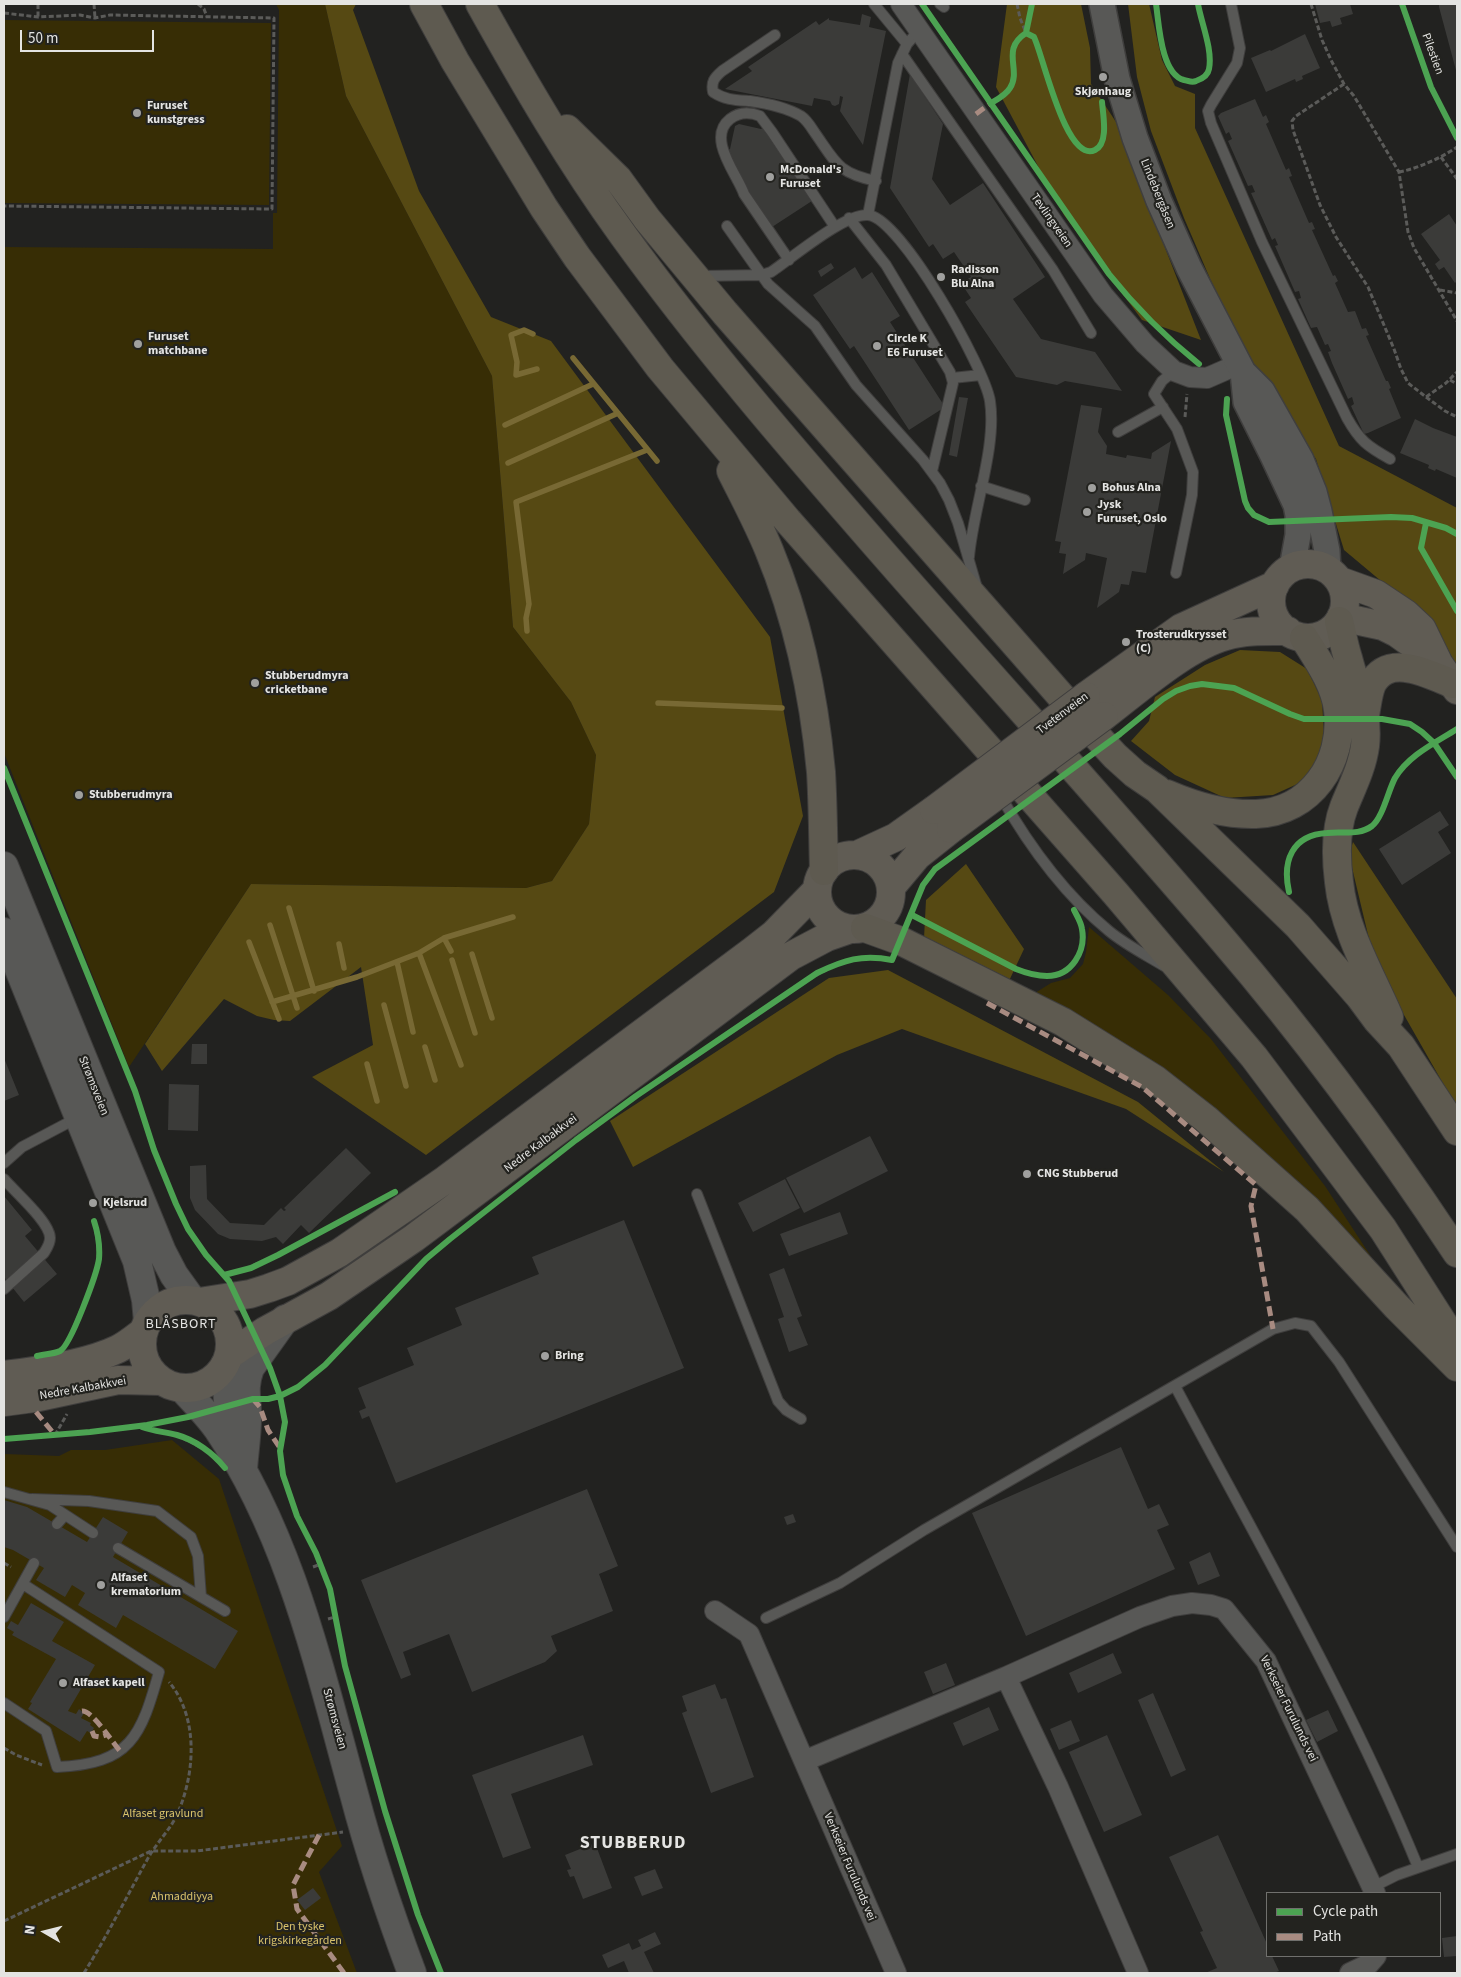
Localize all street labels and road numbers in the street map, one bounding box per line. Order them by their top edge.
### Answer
street label: Pilestien [1418,31,1446,77]
street label: Lindebergåsen [1136,157,1178,231]
street label: Tevlingveien [1027,191,1075,251]
street label: Tvetenveien [1034,690,1092,738]
street label: Strømsveien [75,1054,111,1118]
street label: Nedre Kalbakkvei [502,1112,580,1176]
street label: Nedre Kalbakkvei [39,1374,127,1404]
street label: Verkseier Furulunds vei [1256,1654,1320,1764]
street label: Strømsveien [319,1687,349,1751]
street label: Verkseier Furulunds vei [820,1811,878,1923]

